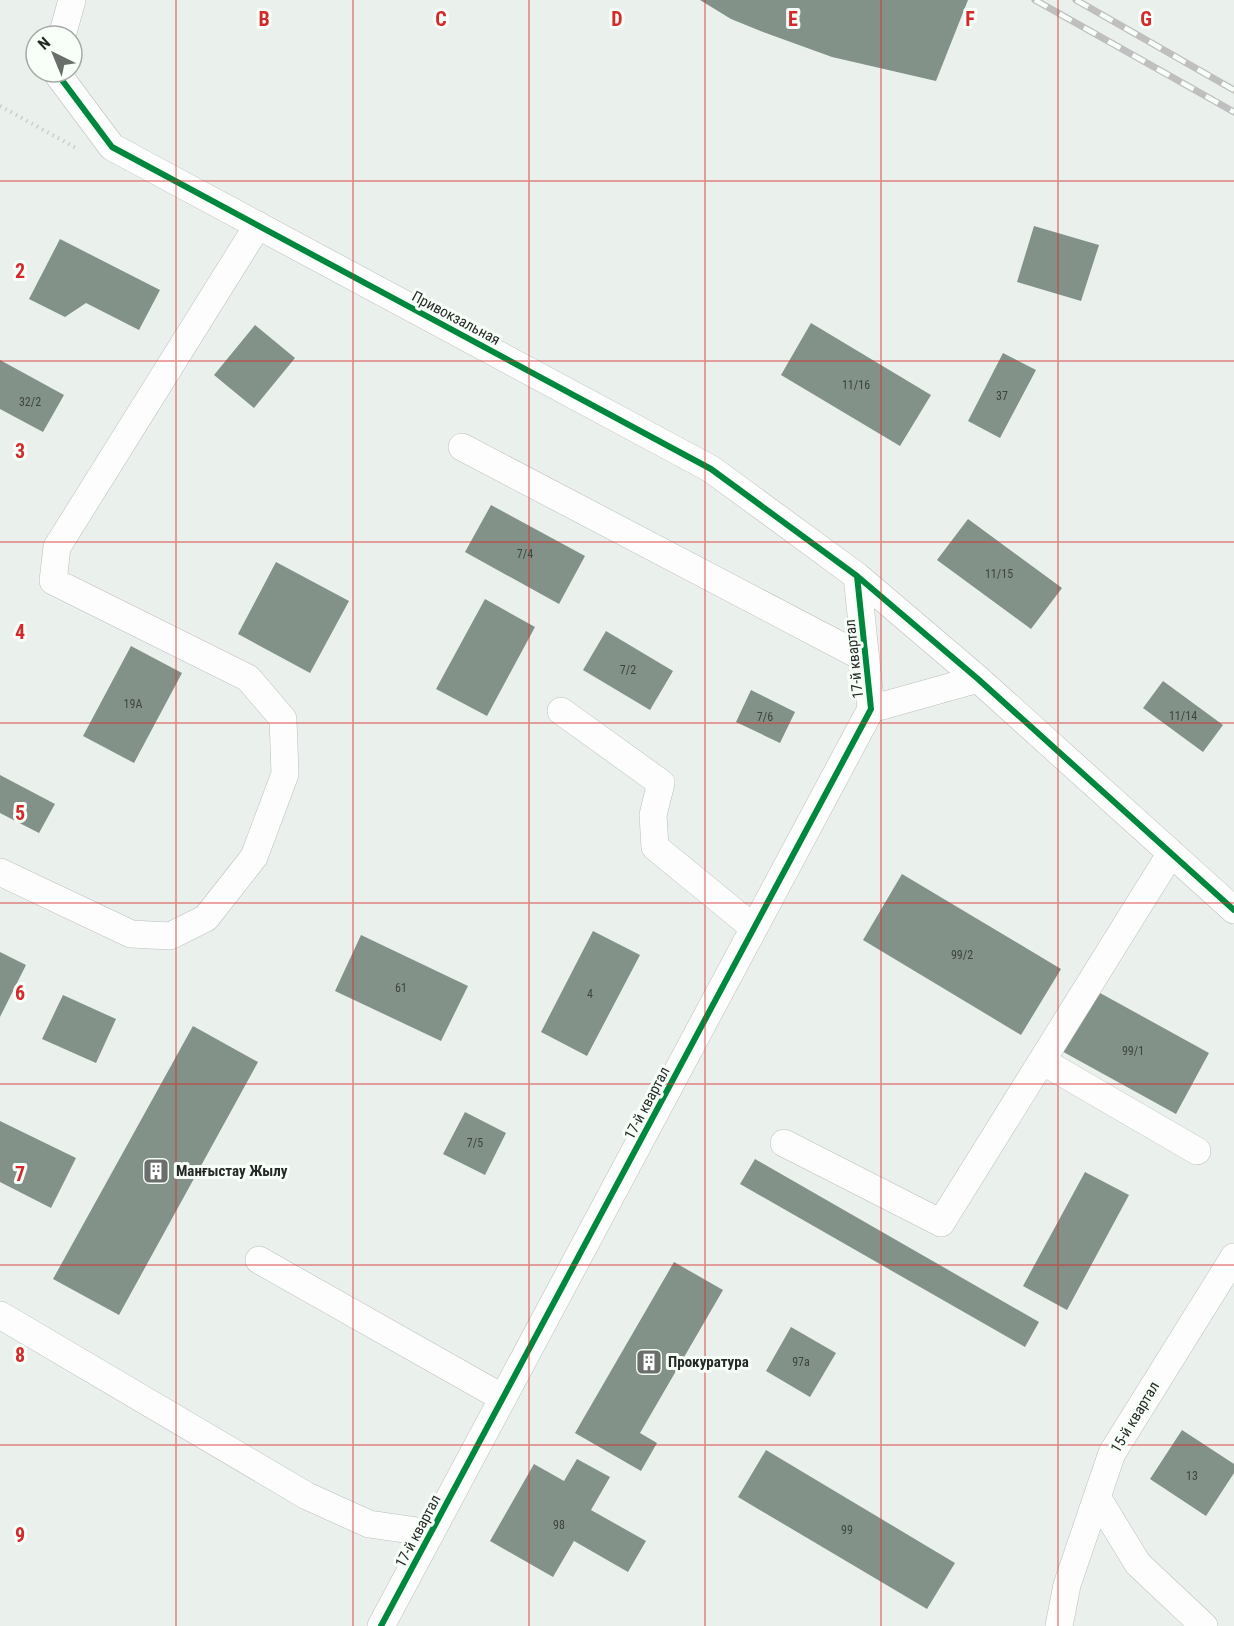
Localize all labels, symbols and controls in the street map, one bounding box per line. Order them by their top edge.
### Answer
text: B [258,7,270,31]
text: C [435,7,447,31]
text: D [611,7,623,31]
text: E [788,7,798,31]
text: F [965,7,975,31]
text: G [1140,7,1152,31]
north arrow [24,24,84,84]
text: N [34,33,54,54]
text: 2 [15,259,25,283]
street label: Привокзальная [409,287,503,349]
house number: 11/16 [842,378,870,392]
house number: 37 [996,389,1008,403]
house number: 32/2 [19,395,41,409]
text: 3 [15,439,25,463]
house number: 7/4 [517,547,533,561]
house number: 11/15 [985,567,1013,581]
street label: 17-й квартал [841,619,867,699]
text: 4 [15,620,25,644]
house number: 7/2 [620,663,636,677]
house number: 19А [124,697,142,711]
house number: 11/14 [1169,709,1197,723]
house number: 7/6 [757,710,773,724]
text: 5 [15,801,25,825]
house number: 99/2 [951,948,973,962]
text: 6 [15,981,25,1005]
house number: 61 [395,981,407,995]
house number: 4 [587,987,593,1001]
house number: 99/1 [1122,1044,1144,1058]
street label: 17-й квартал [620,1064,674,1142]
house number: 7/5 [467,1136,483,1150]
building icon: Манғыстау Жылу [141,1156,171,1186]
text: 7 [15,1162,25,1186]
place label: Манғыстау Жылу [176,1162,288,1180]
text: 8 [15,1343,25,1367]
building icon: Прокуратура [634,1347,664,1377]
place label: Прокуратура [668,1353,749,1371]
house number: 97а [792,1355,810,1369]
street label: 15-й квартал [1107,1378,1163,1456]
house number: 13 [1186,1469,1198,1483]
street label: 17-й квартал [391,1492,445,1570]
house number: 98 [553,1518,565,1532]
text: 9 [15,1523,25,1547]
house number: 99 [841,1523,853,1537]

